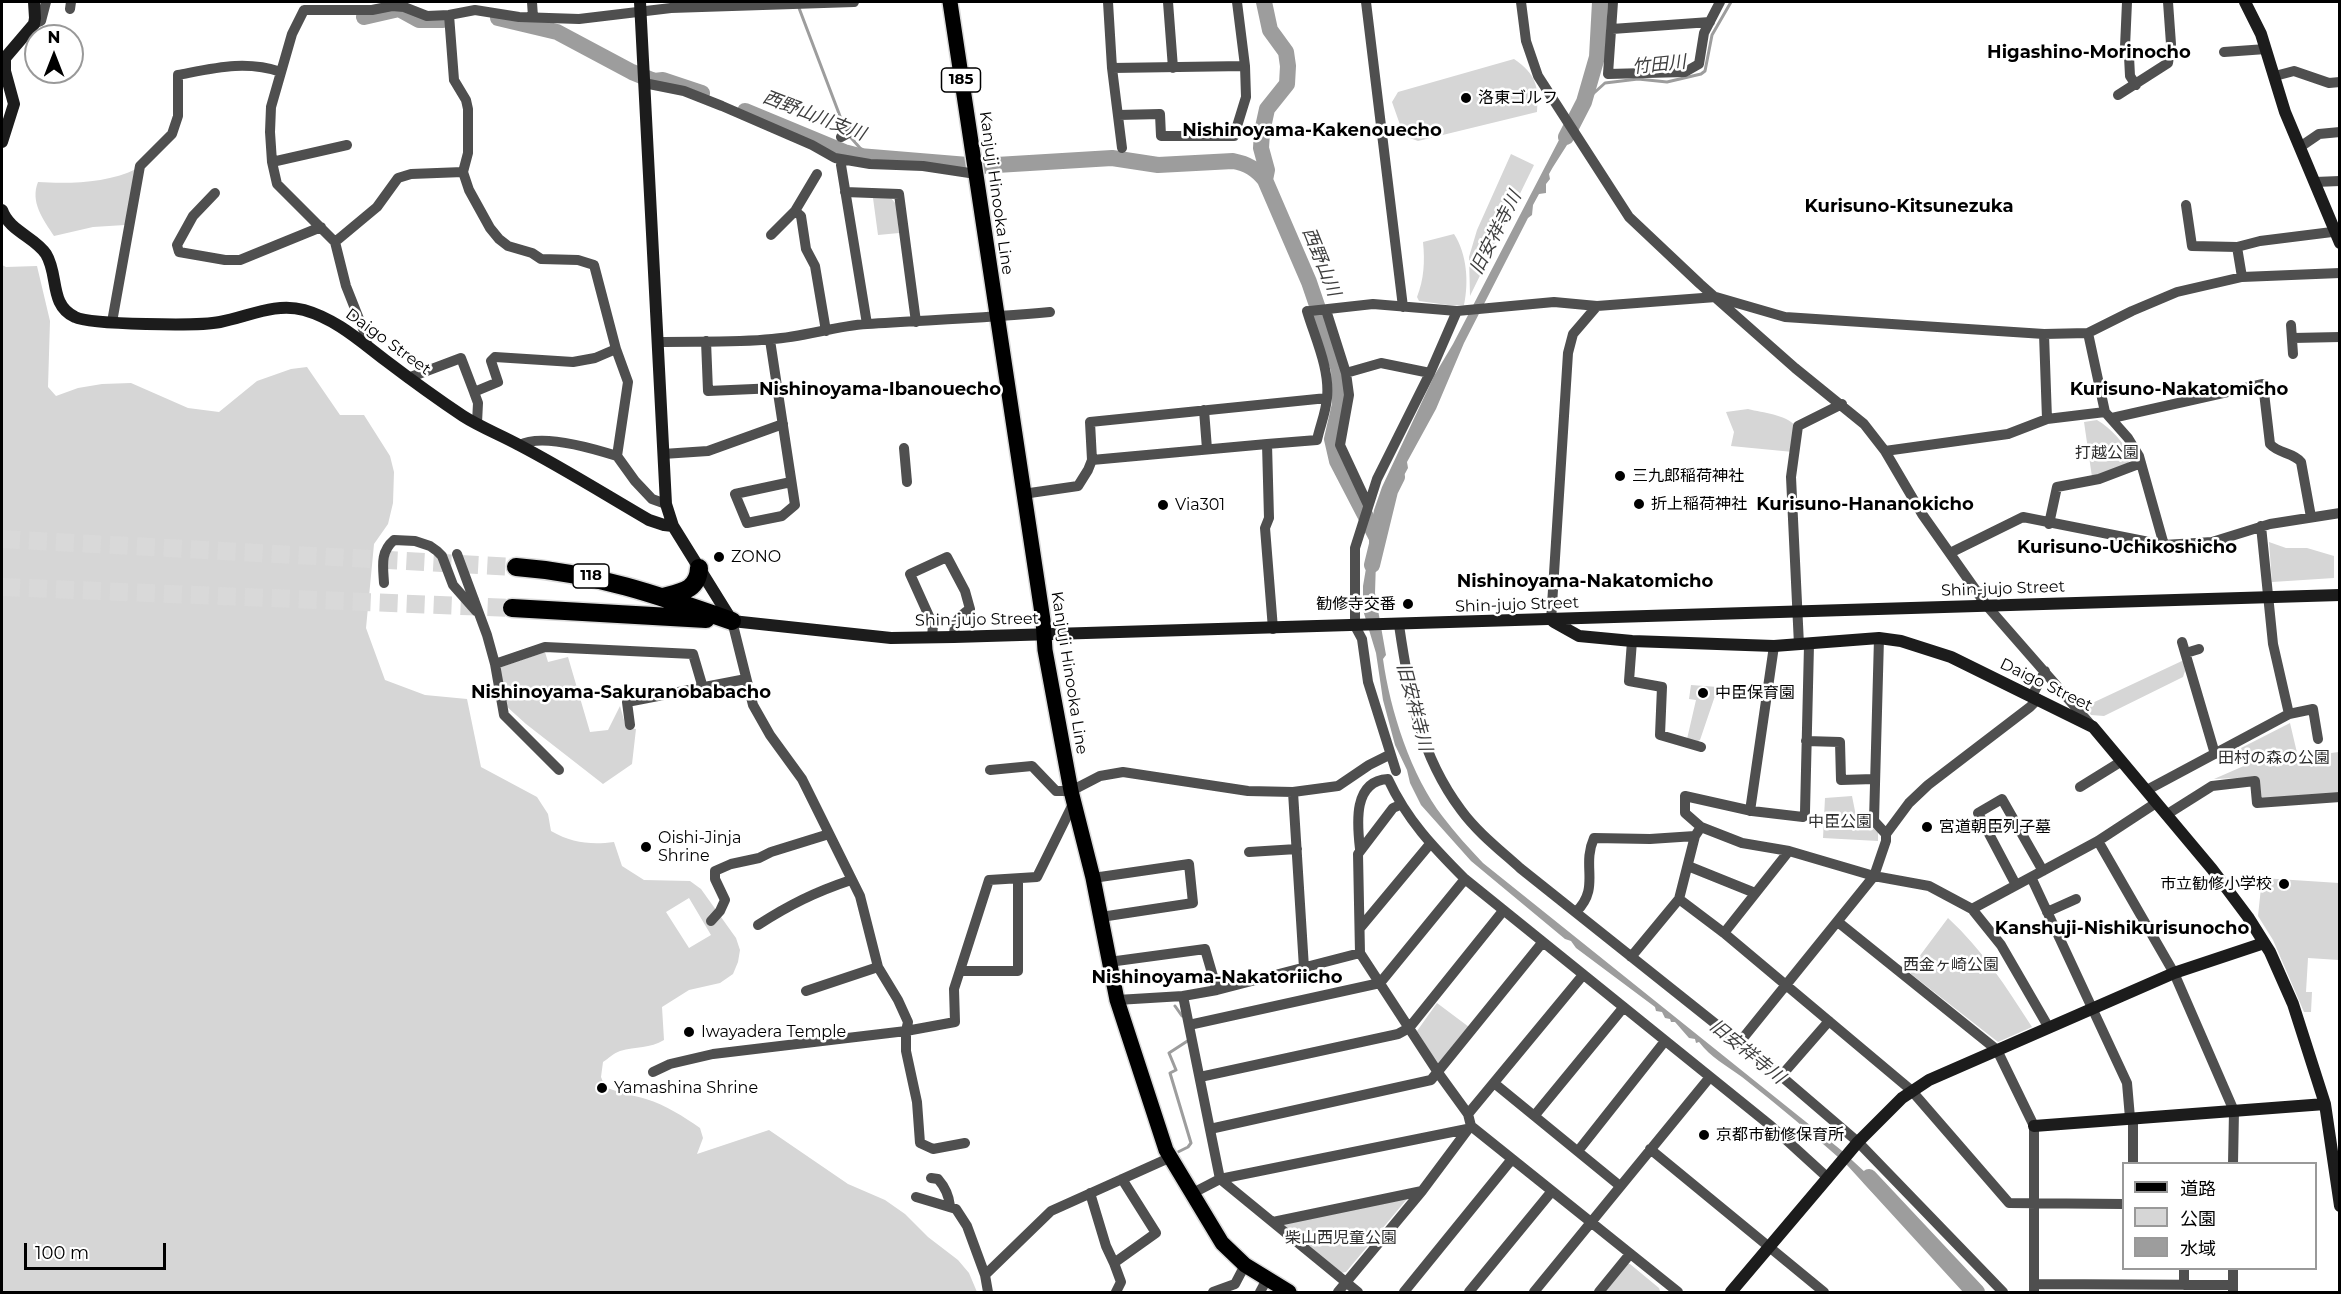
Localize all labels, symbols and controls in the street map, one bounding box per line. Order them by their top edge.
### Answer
north arrow [24,24,84,84]
text: N [48,28,60,47]
district label: Higashino-Morinocho [1987,42,2191,64]
water label: 竹田川 [1631,51,1687,79]
road number: 185 [942,68,980,92]
water label: 西野山川支川 [760,87,868,145]
place label: 洛東ゴルフ [1478,88,1558,108]
marker: 洛東ゴルフ [1459,91,1473,105]
street label: Kanjuji Hinooka Line [975,110,1017,276]
district label: Nishinoyama-Kakenouecho [1182,120,1442,142]
water label: 旧安祥寺川 [1466,188,1526,278]
district label: Kurisuno-Kitsunezuka [1805,196,2013,218]
water label: 西野山川 [1298,225,1344,299]
street label: Daigo Street [342,305,434,379]
district label: Nishinoyama-Ibanouecho [759,379,1001,401]
district label: Kurisuno-Nakatomicho [2070,379,2288,401]
park label: 打越公園 [2075,443,2139,463]
place label: 三九郎稲荷神社 [1632,466,1744,486]
marker: 三九郎稲荷神社 [1613,469,1627,483]
place label: 折上稲荷神社 [1651,494,1747,514]
district label: Kurisuno-Hananokicho [1756,494,1974,516]
place label: Via301 [1175,495,1225,515]
marker: 折上稲荷神社 [1632,497,1646,511]
marker: Via301 [1156,498,1170,512]
district label: Kurisuno-Uchikoshicho [2017,537,2237,559]
place label: ZONO [731,547,781,567]
marker: ZONO [712,550,726,564]
road number: 118 [573,564,609,588]
district label: Nishinoyama-Nakatomicho [1457,571,1713,593]
street label: Shin-jujo Street [1941,577,2065,601]
street label: Kanjuji Hinooka Line [1047,590,1091,756]
street label: Shin-jujo Street [1455,593,1579,617]
place label: 勧修寺交番 [1316,594,1396,614]
marker: 勧修寺交番 [1401,597,1415,611]
street label: Shin-jujo Street [915,609,1039,631]
street label: Daigo Street [1997,654,2095,716]
water label: 旧安祥寺川 [1392,661,1436,753]
district label: Nishinoyama-Sakuranobabacho [471,682,771,704]
place label: 中臣保育園 [1715,683,1795,703]
marker: 中臣保育園 [1696,686,1710,700]
park label: 田村の森の公園 [2218,748,2330,768]
park label: 中臣公園 [1808,812,1872,832]
place label: 宮道朝臣列子墓 [1939,817,2051,837]
marker: 宮道朝臣列子墓 [1920,820,1934,834]
place label: Oishi-Jinja Shrine [658,828,741,866]
marker: Oishi-Jinja Shrine [639,840,653,854]
place label: 市立勧修小学校 [2160,874,2272,894]
marker: 市立勧修小学校 [2277,877,2291,891]
district label: Kanshuji-Nishikurisunocho [1995,918,2249,940]
park label: 西金ヶ崎公園 [1903,955,1999,975]
district label: Nishinoyama-Nakatoriicho [1092,967,1342,989]
water label: 旧安祥寺川 [1705,1015,1789,1089]
place label: Iwayadera Temple [701,1022,846,1042]
marker: Iwayadera Temple [682,1025,696,1039]
place label: Yamashina Shrine [614,1078,758,1098]
marker: Yamashina Shrine [595,1081,609,1095]
place label: 京都市勧修保育所 [1716,1125,1844,1145]
marker: 京都市勧修保育所 [1697,1128,1711,1142]
legend [2122,1162,2317,1270]
text: 道路 [2180,1178,2216,1200]
text: 公園 [2180,1208,2216,1230]
park label: 柴山西児童公園 [1285,1228,1397,1248]
scale bar [27,1231,170,1269]
text: 水域 [2180,1238,2216,1260]
text: 100 m [35,1242,89,1264]

